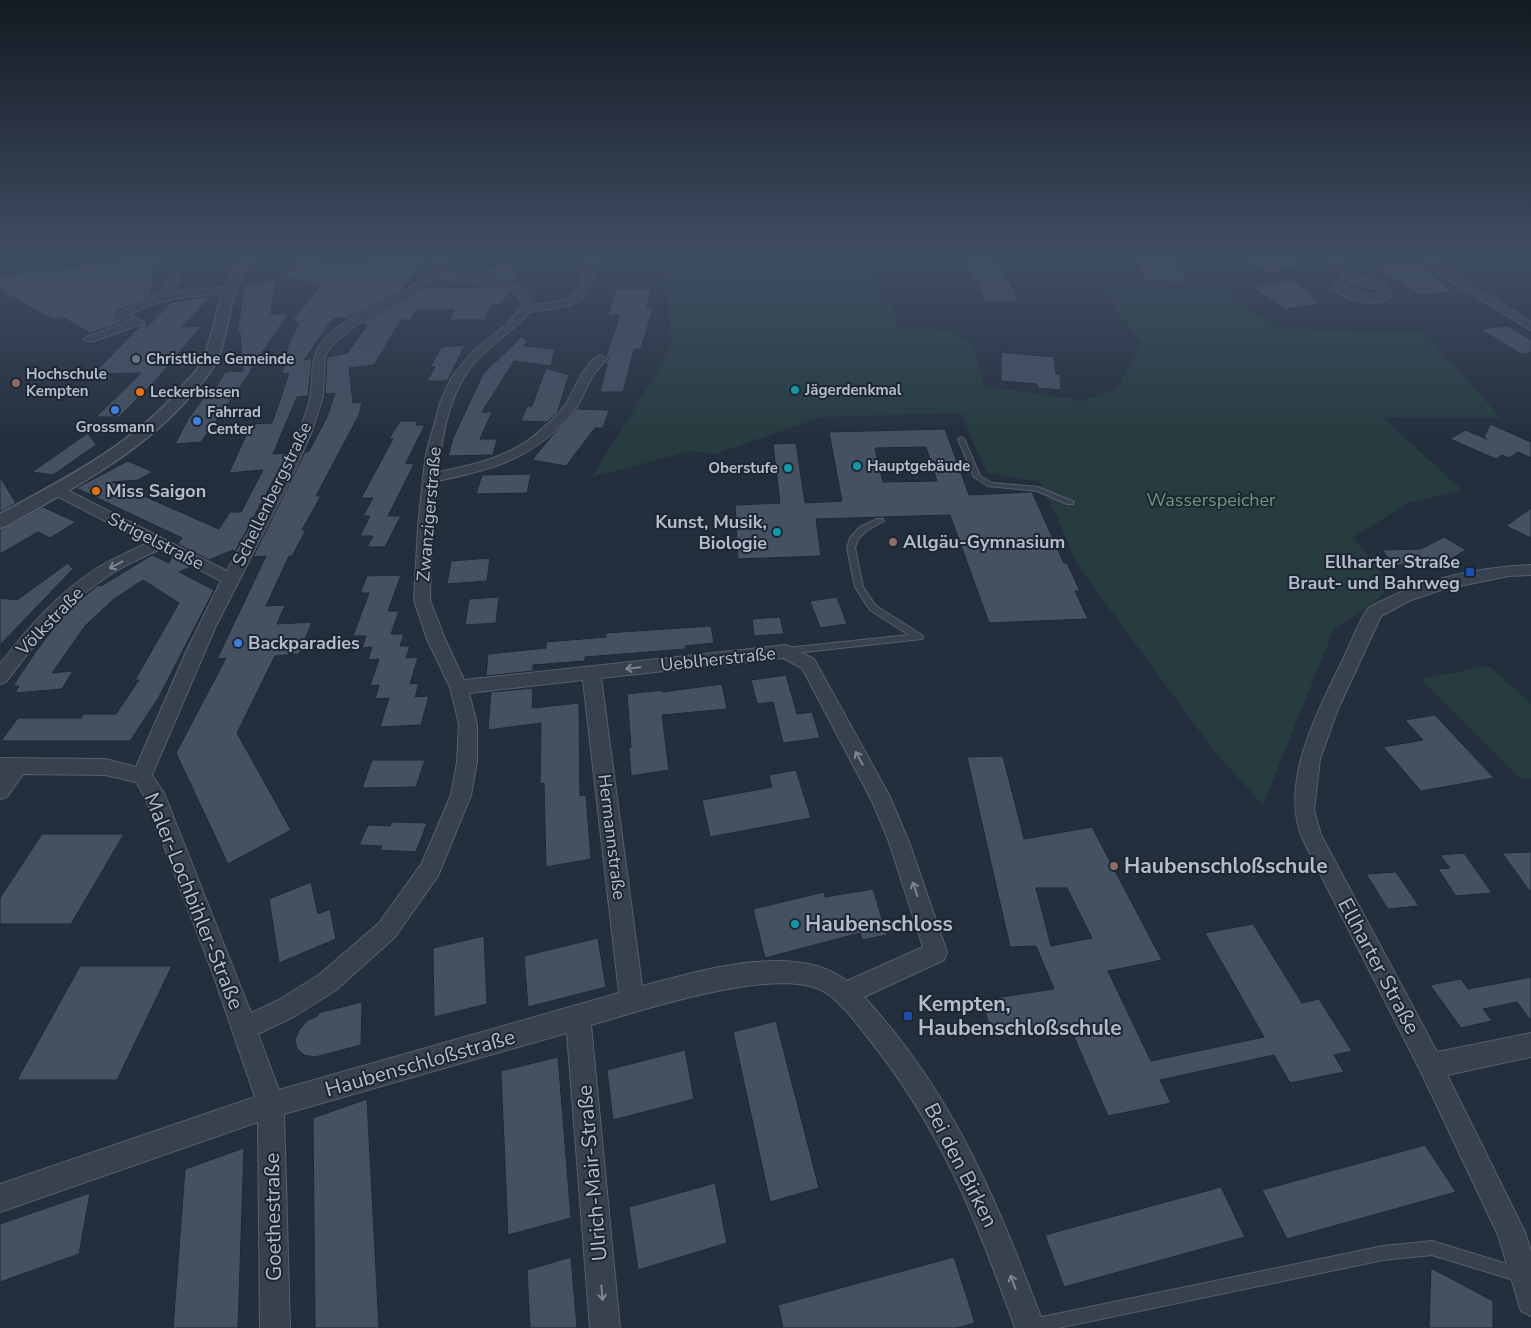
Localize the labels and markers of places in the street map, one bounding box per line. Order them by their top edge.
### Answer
place label: Christliche Gemeinde [146,349,295,369]
marker: Christliche Gemeinde [130,353,142,365]
place label: Hochschule Kempten [26,364,107,401]
marker: Hochschule Kempten [10,377,22,389]
place label: Jägerdenkmal [804,380,902,400]
place label: Leckerbissen [150,382,240,402]
marker: Jägerdenkmal [789,384,801,396]
marker: Leckerbissen [134,386,146,398]
place label: Fahrrad Center [207,402,261,439]
marker: Grossmann [109,404,121,416]
marker: Fahrrad Center [191,415,203,427]
place label: Grossmann [76,417,155,437]
place label: Hauptgebäude [867,456,970,476]
place label: Oberstufe [708,458,778,478]
marker: Hauptgebäude [851,460,863,472]
marker: Oberstufe [782,462,794,474]
place label: Miss Saigon [106,479,206,503]
marker: Miss Saigon [90,485,102,497]
place label: Kunst, Musik, Biologie [655,510,767,555]
marker: Kunst, Musik, Biologie [771,526,783,538]
place label: Allgäu-Gymnasium [903,530,1065,554]
marker: Allgäu-Gymnasium [887,536,899,548]
place label: Ellharter Straße Braut- und Bahrweg [1288,550,1460,595]
marker: Ellharter Straße Braut- und Bahrweg [1464,566,1476,578]
place label: Backparadies [248,631,360,655]
marker: Backparadies [232,637,244,649]
place label: Haubenschloßschule [1124,852,1328,880]
marker: Haubenschloßschule [1108,860,1120,872]
place label: Haubenschloss [805,910,953,938]
marker: Haubenschloss [789,918,801,930]
place label: Kempten, Haubenschloßschule [918,990,1122,1042]
marker: Kempten, Haubenschloßschule [902,1010,914,1022]

